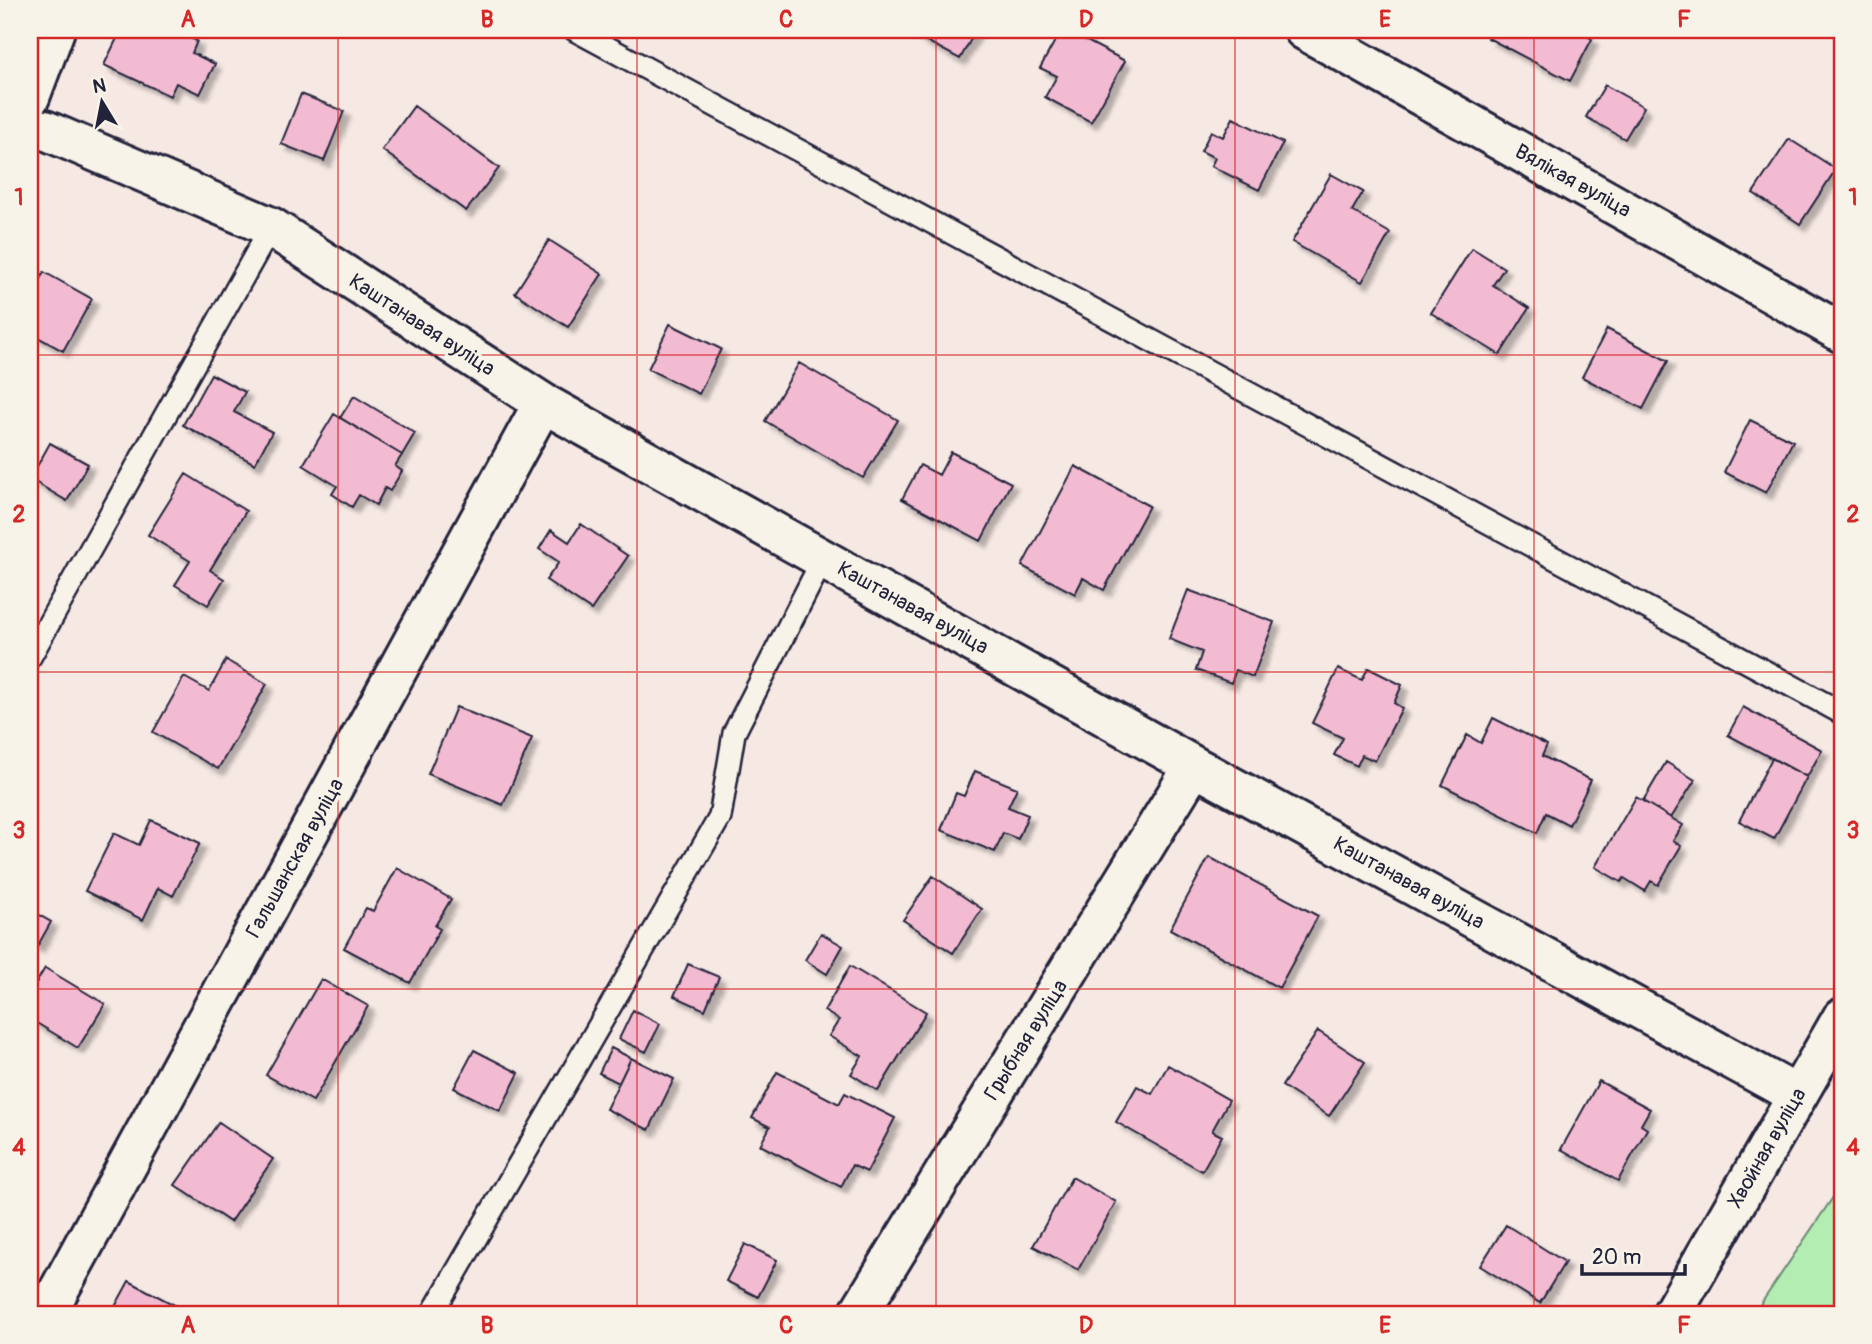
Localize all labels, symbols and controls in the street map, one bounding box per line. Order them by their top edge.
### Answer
text: A [181,5,196,34]
text: B [480,5,494,34]
text: C [779,5,793,34]
text: D [1079,5,1093,34]
text: E [1379,5,1391,34]
text: F [1677,5,1691,34]
north arrow [66,66,136,136]
text: N [91,73,108,99]
street label: Вялікая вуліца [1510,138,1636,224]
text: 1 [15,183,24,212]
text: 1 [1849,183,1858,212]
street label: Каштанавая вуліца [344,268,500,382]
text: 2 [13,500,26,529]
text: 2 [1847,500,1860,529]
street label: Каштанавая вуліца [833,555,993,661]
street label: Гальшанская вуліца [240,773,350,943]
text: 3 [13,816,25,845]
text: 3 [1847,816,1859,845]
street label: Каштанавая вуліца [1329,830,1489,936]
street label: Грыбная вуліца [978,975,1074,1105]
street label: Хвойная вуліца [1722,1083,1812,1213]
text: 4 [12,1133,26,1162]
text: 4 [1846,1133,1860,1162]
scale bar [1582,1232,1685,1276]
text: 20 m [1592,1244,1641,1271]
text: A [181,1311,196,1340]
text: B [480,1311,494,1340]
text: C [779,1311,793,1340]
text: D [1079,1311,1093,1340]
text: E [1379,1311,1391,1340]
text: F [1677,1311,1691,1340]

